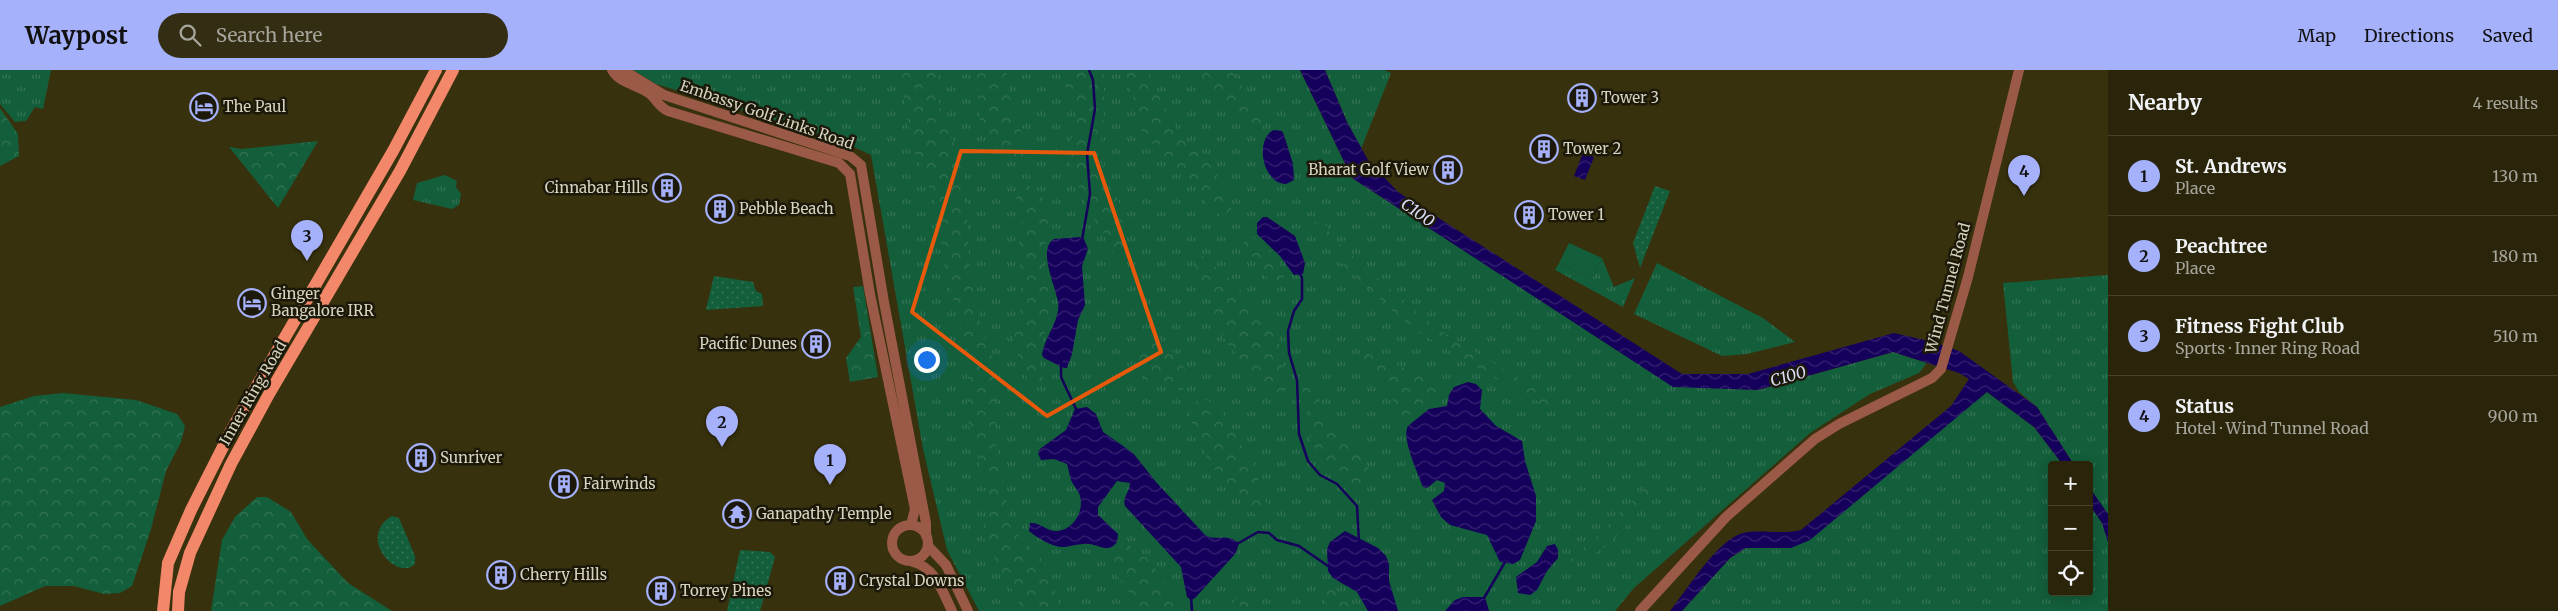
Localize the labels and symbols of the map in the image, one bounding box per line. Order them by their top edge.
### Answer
street label: Embassy Golf Links Road [678,76,857,153]
building icon: Tower 3 [1567,83,1597,113]
place label: Tower 3 [1601,88,1659,107]
hotel icon: The Paul [189,92,219,122]
place label: The Paul [223,97,286,116]
building icon: Tower 2 [1529,134,1559,164]
place label: Tower 2 [1563,139,1621,158]
building icon: Bharat Golf View [1433,155,1463,185]
pin: 4 [2008,155,2040,196]
place label: Bharat Golf View [1308,160,1429,179]
building icon: Cinnabar Hills [652,173,682,203]
place label: Cinnabar Hills [545,178,648,197]
water label: C100 [1397,193,1439,231]
building icon: Pebble Beach [705,194,735,224]
place label: Pebble Beach [739,199,834,218]
building icon: Tower 1 [1514,200,1544,230]
place label: Tower 1 [1548,205,1604,224]
pin: 3 [291,220,323,261]
street label: Wind Tunnel Road [1921,221,1974,356]
place label: Ginger Bangalore IRR [271,284,375,320]
hotel icon: Ginger Bangalore IRR [237,288,267,318]
building icon: Pacific Dunes [801,329,831,359]
place label: Pacific Dunes [699,334,797,353]
street label: Inner Ring Road [215,337,290,448]
your location [914,347,940,373]
water label: C100 [1768,361,1808,391]
pin: 2 [706,406,738,447]
building icon: Sunriver [406,443,436,473]
pin: 1 [814,444,846,485]
place label: Sunriver [440,448,503,467]
building icon: Fairwinds [549,469,579,499]
place label: Fairwinds [583,474,656,493]
temple icon: Ganapathy Temple [722,499,752,529]
place label: Ganapathy Temple [756,504,892,523]
building icon: Cherry Hills [486,560,516,590]
place label: Cherry Hills [520,565,607,584]
building icon: Crystal Downs [825,566,855,596]
place label: Crystal Downs [859,571,964,590]
building icon: Torrey Pines [646,576,676,606]
place label: Torrey Pines [680,581,772,600]

